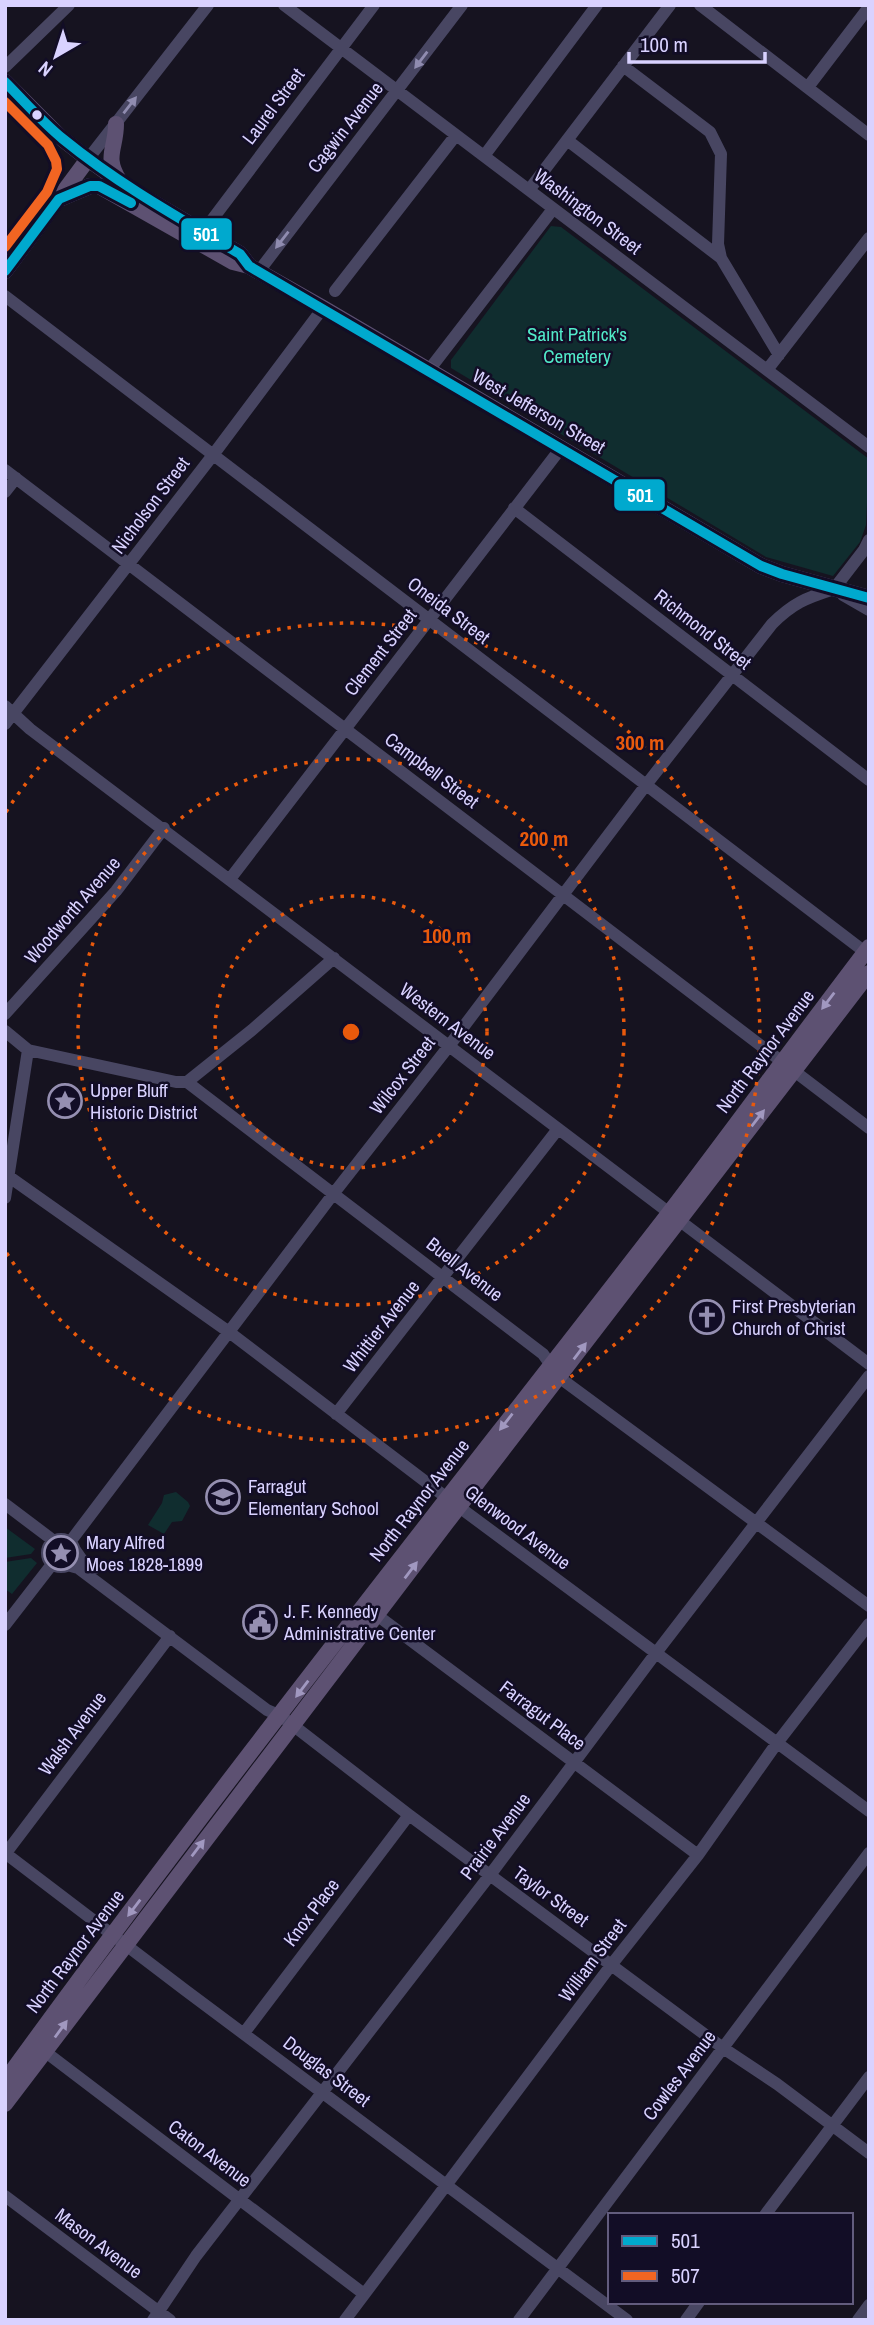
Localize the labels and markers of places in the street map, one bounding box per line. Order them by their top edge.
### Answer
unlabelled marker [30,108,44,122]
centre of rings [339,1020,363,1044]
place label: Upper Bluff Historic District [90,1077,198,1125]
place icon: Upper Bluff Historic District [46,1082,84,1120]
place label: First Presbyterian Church of Christ [732,1293,856,1341]
church icon: First Presbyterian Church of Christ [688,1298,726,1336]
place label: Farragut Elementary School [248,1473,379,1521]
school or university icon: Farragut Elementary School [204,1478,242,1516]
place label: Mary Alfred Moes 1828-1899 [86,1529,203,1577]
place icon: Mary Alfred Moes 1828-1899 [42,1534,80,1572]
place label: J. F. Kennedy Administrative Center [283,1598,436,1646]
public building icon: J. F. Kennedy Administrative Center [241,1603,279,1641]

